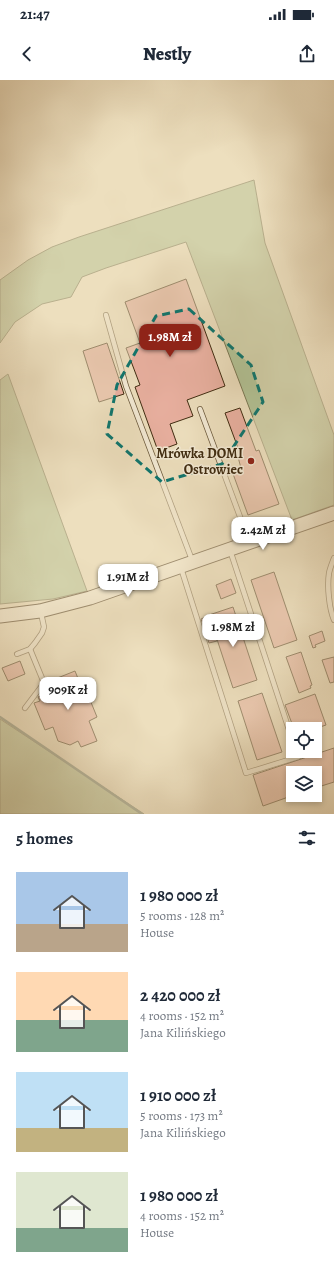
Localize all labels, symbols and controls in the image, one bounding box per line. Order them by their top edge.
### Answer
text: 21:47 [20,4,50,24]
text: Nestly [143,42,191,66]
icon: back [16,43,38,65]
icon: share [296,43,318,65]
pin: 1.98M zł [129,324,211,358]
text: 1.98M zł [148,328,192,345]
place label: Mrówka DOMI Ostrowiec [156,444,243,479]
marker: Mrówka DOMI Ostrowiec [246,456,256,466]
pin: 2.42M zł [222,517,304,551]
text: 2.42M zł [240,521,286,538]
pin: 1.91M zł [87,564,169,598]
text: 1.91M zł [107,568,149,585]
pin: 1.98M zł [192,614,274,648]
text: 1.98M zł [211,618,255,635]
pin: 909K zł [31,677,105,711]
text: 909K zł [48,681,88,698]
map controls [286,722,322,802]
button: locate [286,722,322,758]
button: layers [286,766,322,802]
text: 5 homes [16,827,73,850]
icon: filters [296,827,318,849]
text: 1 980 000 zł [140,884,218,907]
icon: home [48,888,96,936]
text: 5 rooms · 128 m² [140,907,224,924]
text: House [140,924,174,941]
text: 2 420 000 zł [140,984,220,1007]
icon: home [48,988,96,1036]
text: 4 rooms · 152 m² [140,1007,224,1024]
text: Jana Kilińskiego [140,1024,226,1041]
text: 1 910 000 zł [140,1084,216,1107]
icon: home [48,1088,96,1136]
text: 5 rooms · 173 m² [140,1107,223,1124]
text: Jana Kilińskiego [140,1124,226,1141]
text: 1 980 000 zł [140,1184,218,1207]
icon: home [48,1188,96,1236]
text: 4 rooms · 152 m² [140,1207,224,1224]
text: House [140,1224,174,1241]

